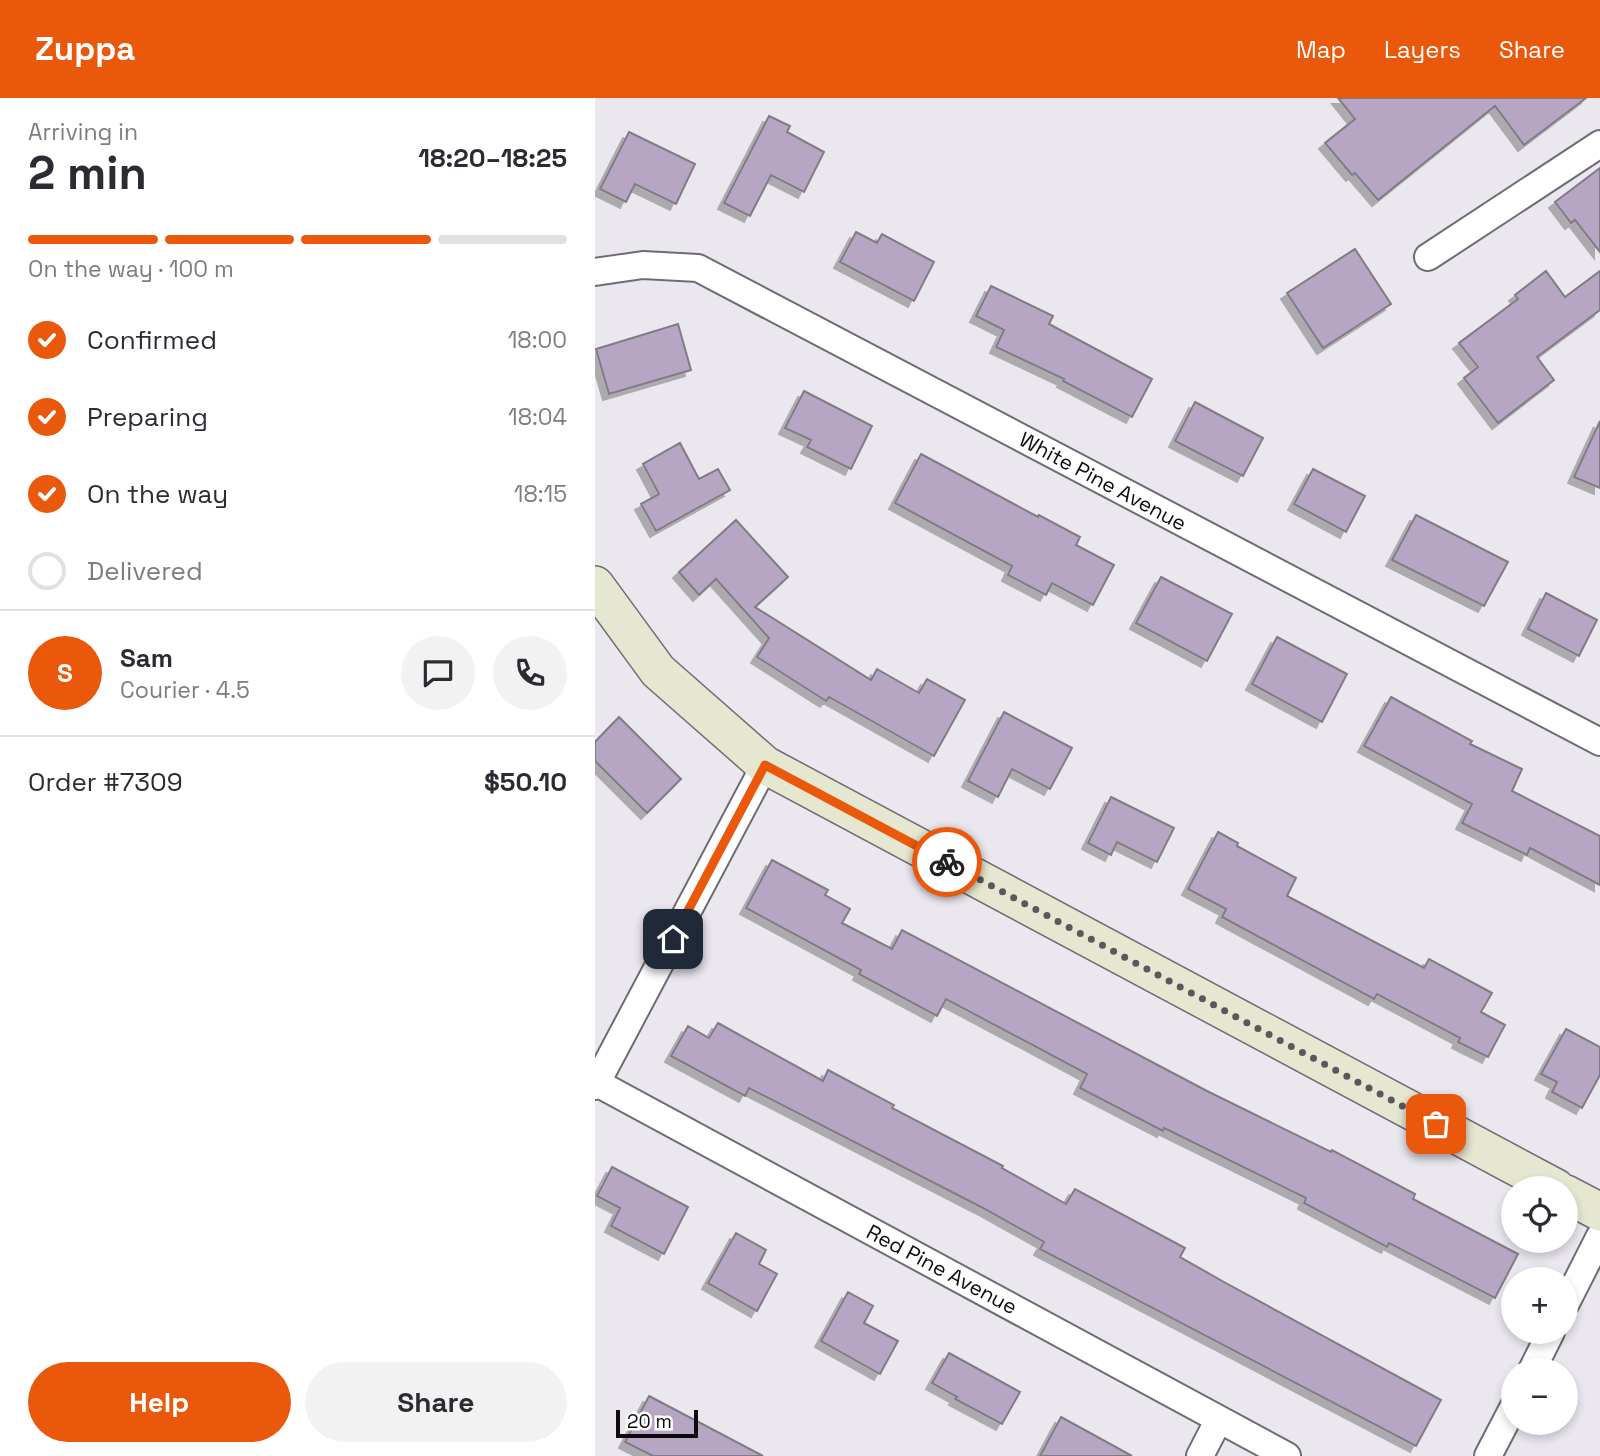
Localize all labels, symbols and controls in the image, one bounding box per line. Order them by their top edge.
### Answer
text: Zuppa [35,28,135,70]
text: Map [1296,34,1346,65]
text: Layers [1384,34,1461,65]
text: Share [1499,34,1565,65]
text: Arriving in [28,117,138,147]
text: 18:20–18:25 [418,141,567,175]
text: 2 min [28,144,147,202]
text: On the way · 100 m [28,254,234,284]
icon: check [28,321,66,359]
text: Confirmed [87,323,217,357]
text: 18:00 [508,325,567,355]
icon: check [28,398,66,436]
text: Preparing [87,400,208,434]
text: 18:04 [508,402,567,432]
street label: White Pine Avenue [1015,425,1191,537]
icon: check [28,475,66,513]
text: On the way [87,477,228,511]
text: 18:15 [514,479,567,509]
text: Delivered [87,554,203,588]
button: chat [401,636,475,710]
button: phone [493,636,567,710]
text: Sam [120,641,173,675]
text: S [57,656,73,690]
text: Courier · 4.5 [120,675,250,705]
text: Order #7309 [28,765,183,799]
text: $50.10 [484,765,567,799]
courier [912,827,982,897]
icon: bike [928,843,966,881]
pin [643,909,703,969]
icon: home [654,920,692,958]
pin [1406,1094,1466,1154]
icon: bag [1417,1105,1455,1143]
map controls [1501,1176,1578,1435]
button: locate [1501,1176,1578,1253]
street label: Red Pine Avenue [862,1218,1022,1320]
button: + [1501,1267,1578,1344]
button: − [1501,1358,1578,1435]
button: Help [28,1362,291,1442]
button: Share [305,1362,567,1442]
scale bar [616,1407,698,1439]
text: 20 m [627,1409,672,1434]

